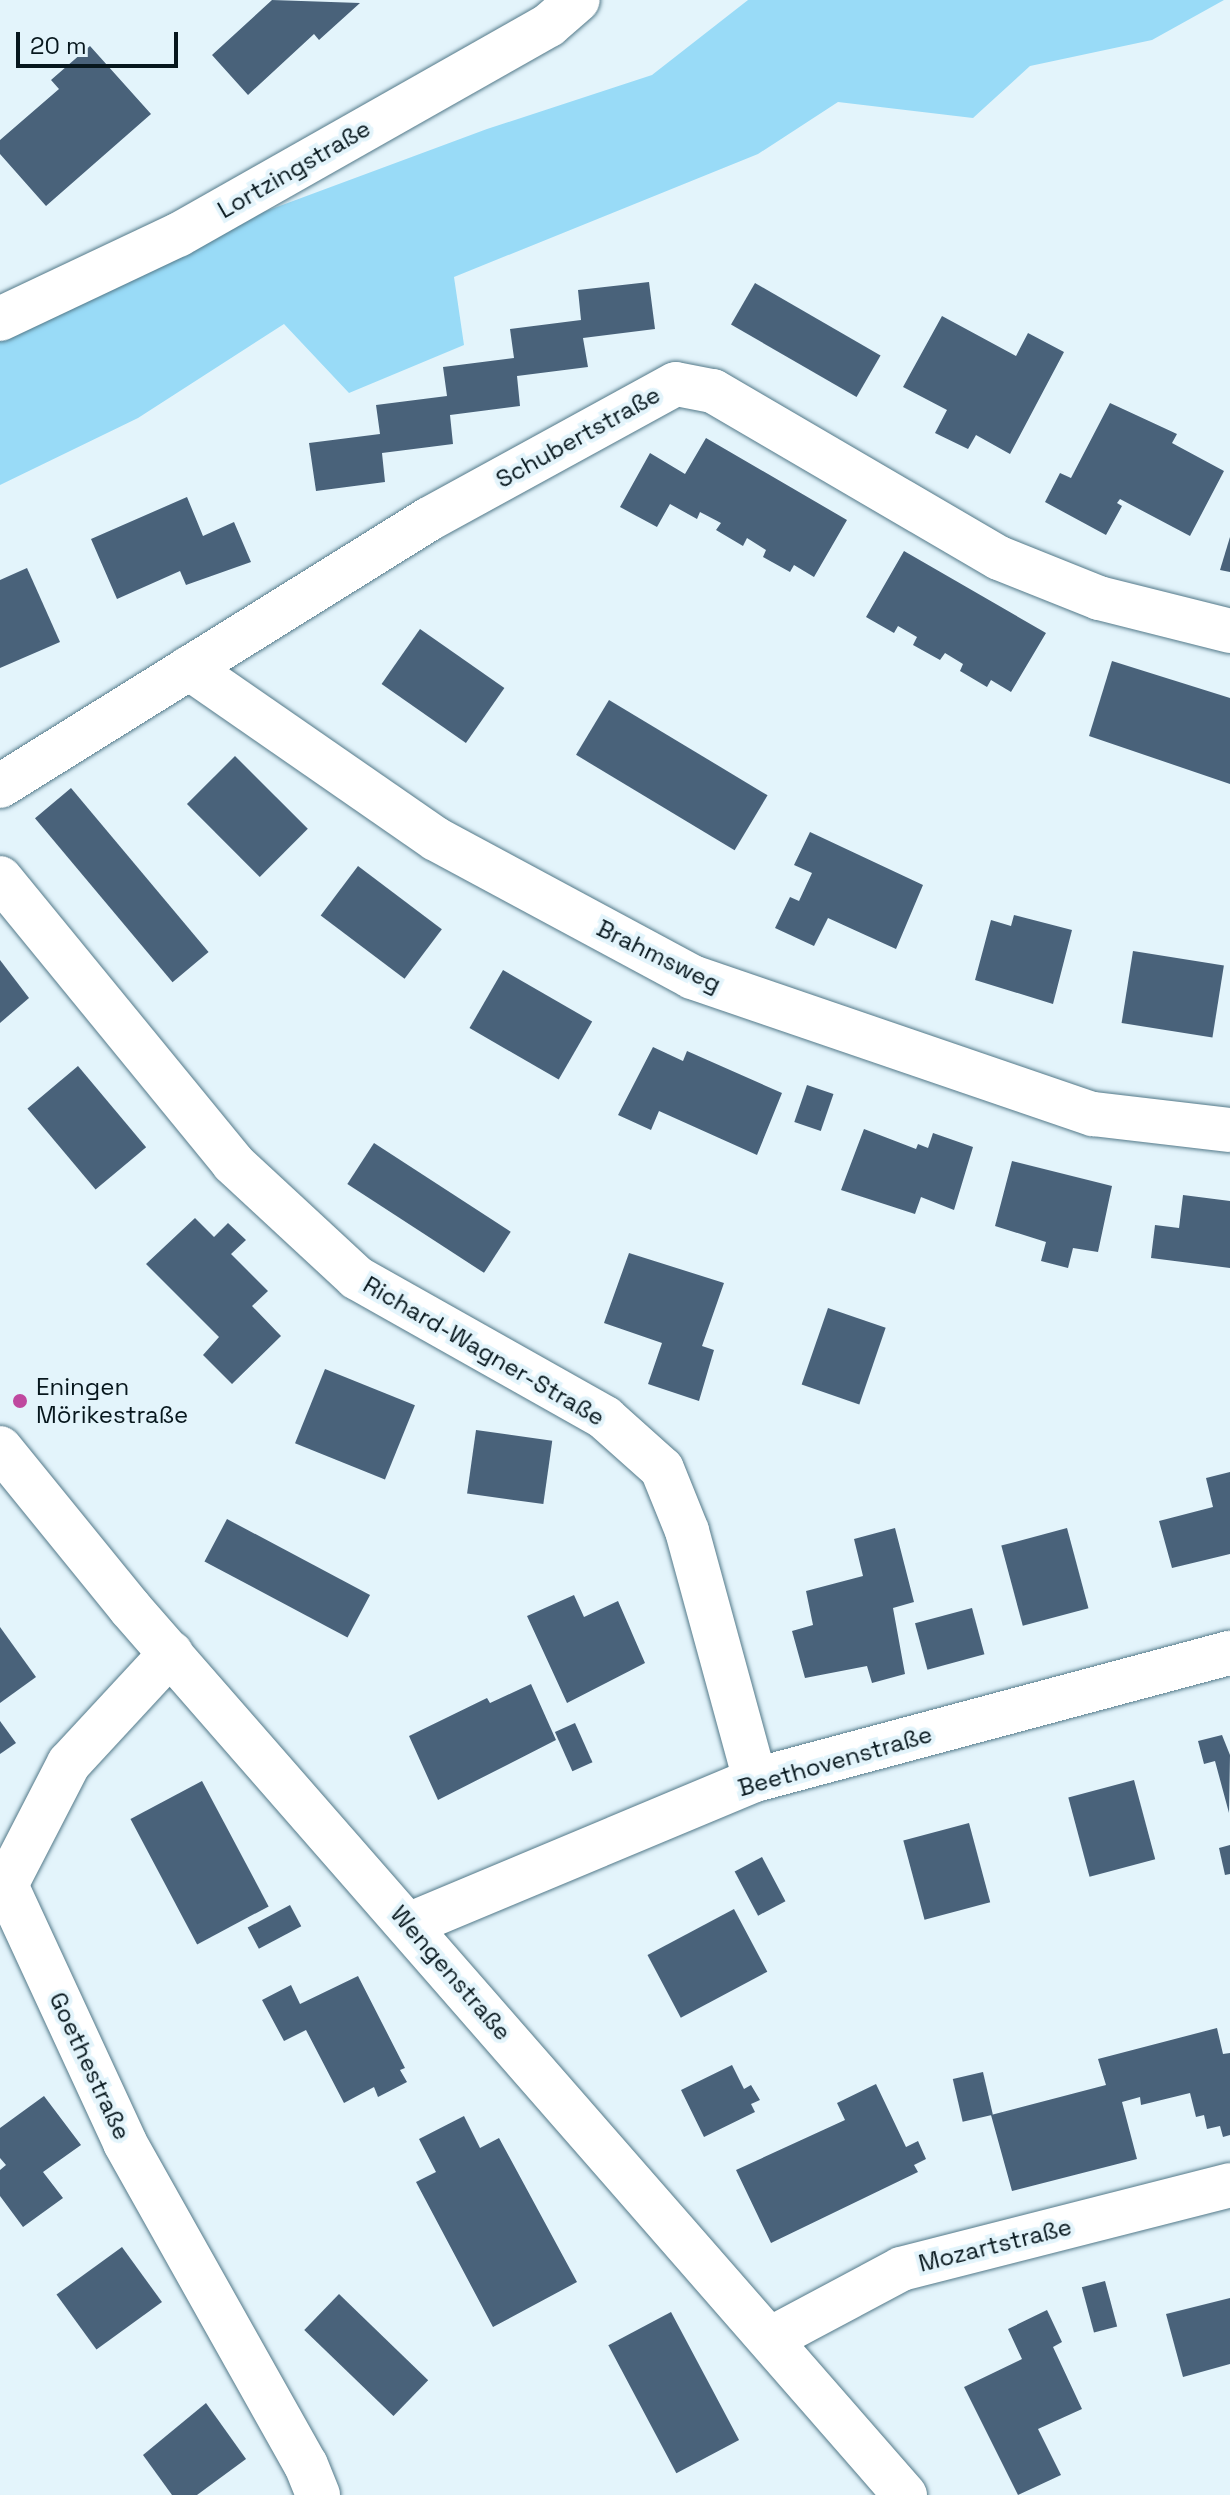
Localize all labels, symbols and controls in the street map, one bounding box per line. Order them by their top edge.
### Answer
scale bar [20,16,182,66]
text: 20 m [30,30,87,61]
street label: Lortzingstraße [213,114,375,224]
street label: Schubertstraße [491,380,665,494]
street label: Brahmsweg [592,914,726,998]
street label: Richard-Wagner-Straße [358,1270,610,1432]
place label: Eningen Mörikestraße [36,1373,188,1429]
marker: Eningen Mörikestraße [11,1392,29,1410]
street label: Beethovenstraße [735,1720,935,1802]
street label: Wengenstraße [385,1900,517,2046]
street label: Goethestraße [43,1988,137,2144]
street label: Mozartstraße [916,2212,1074,2278]

